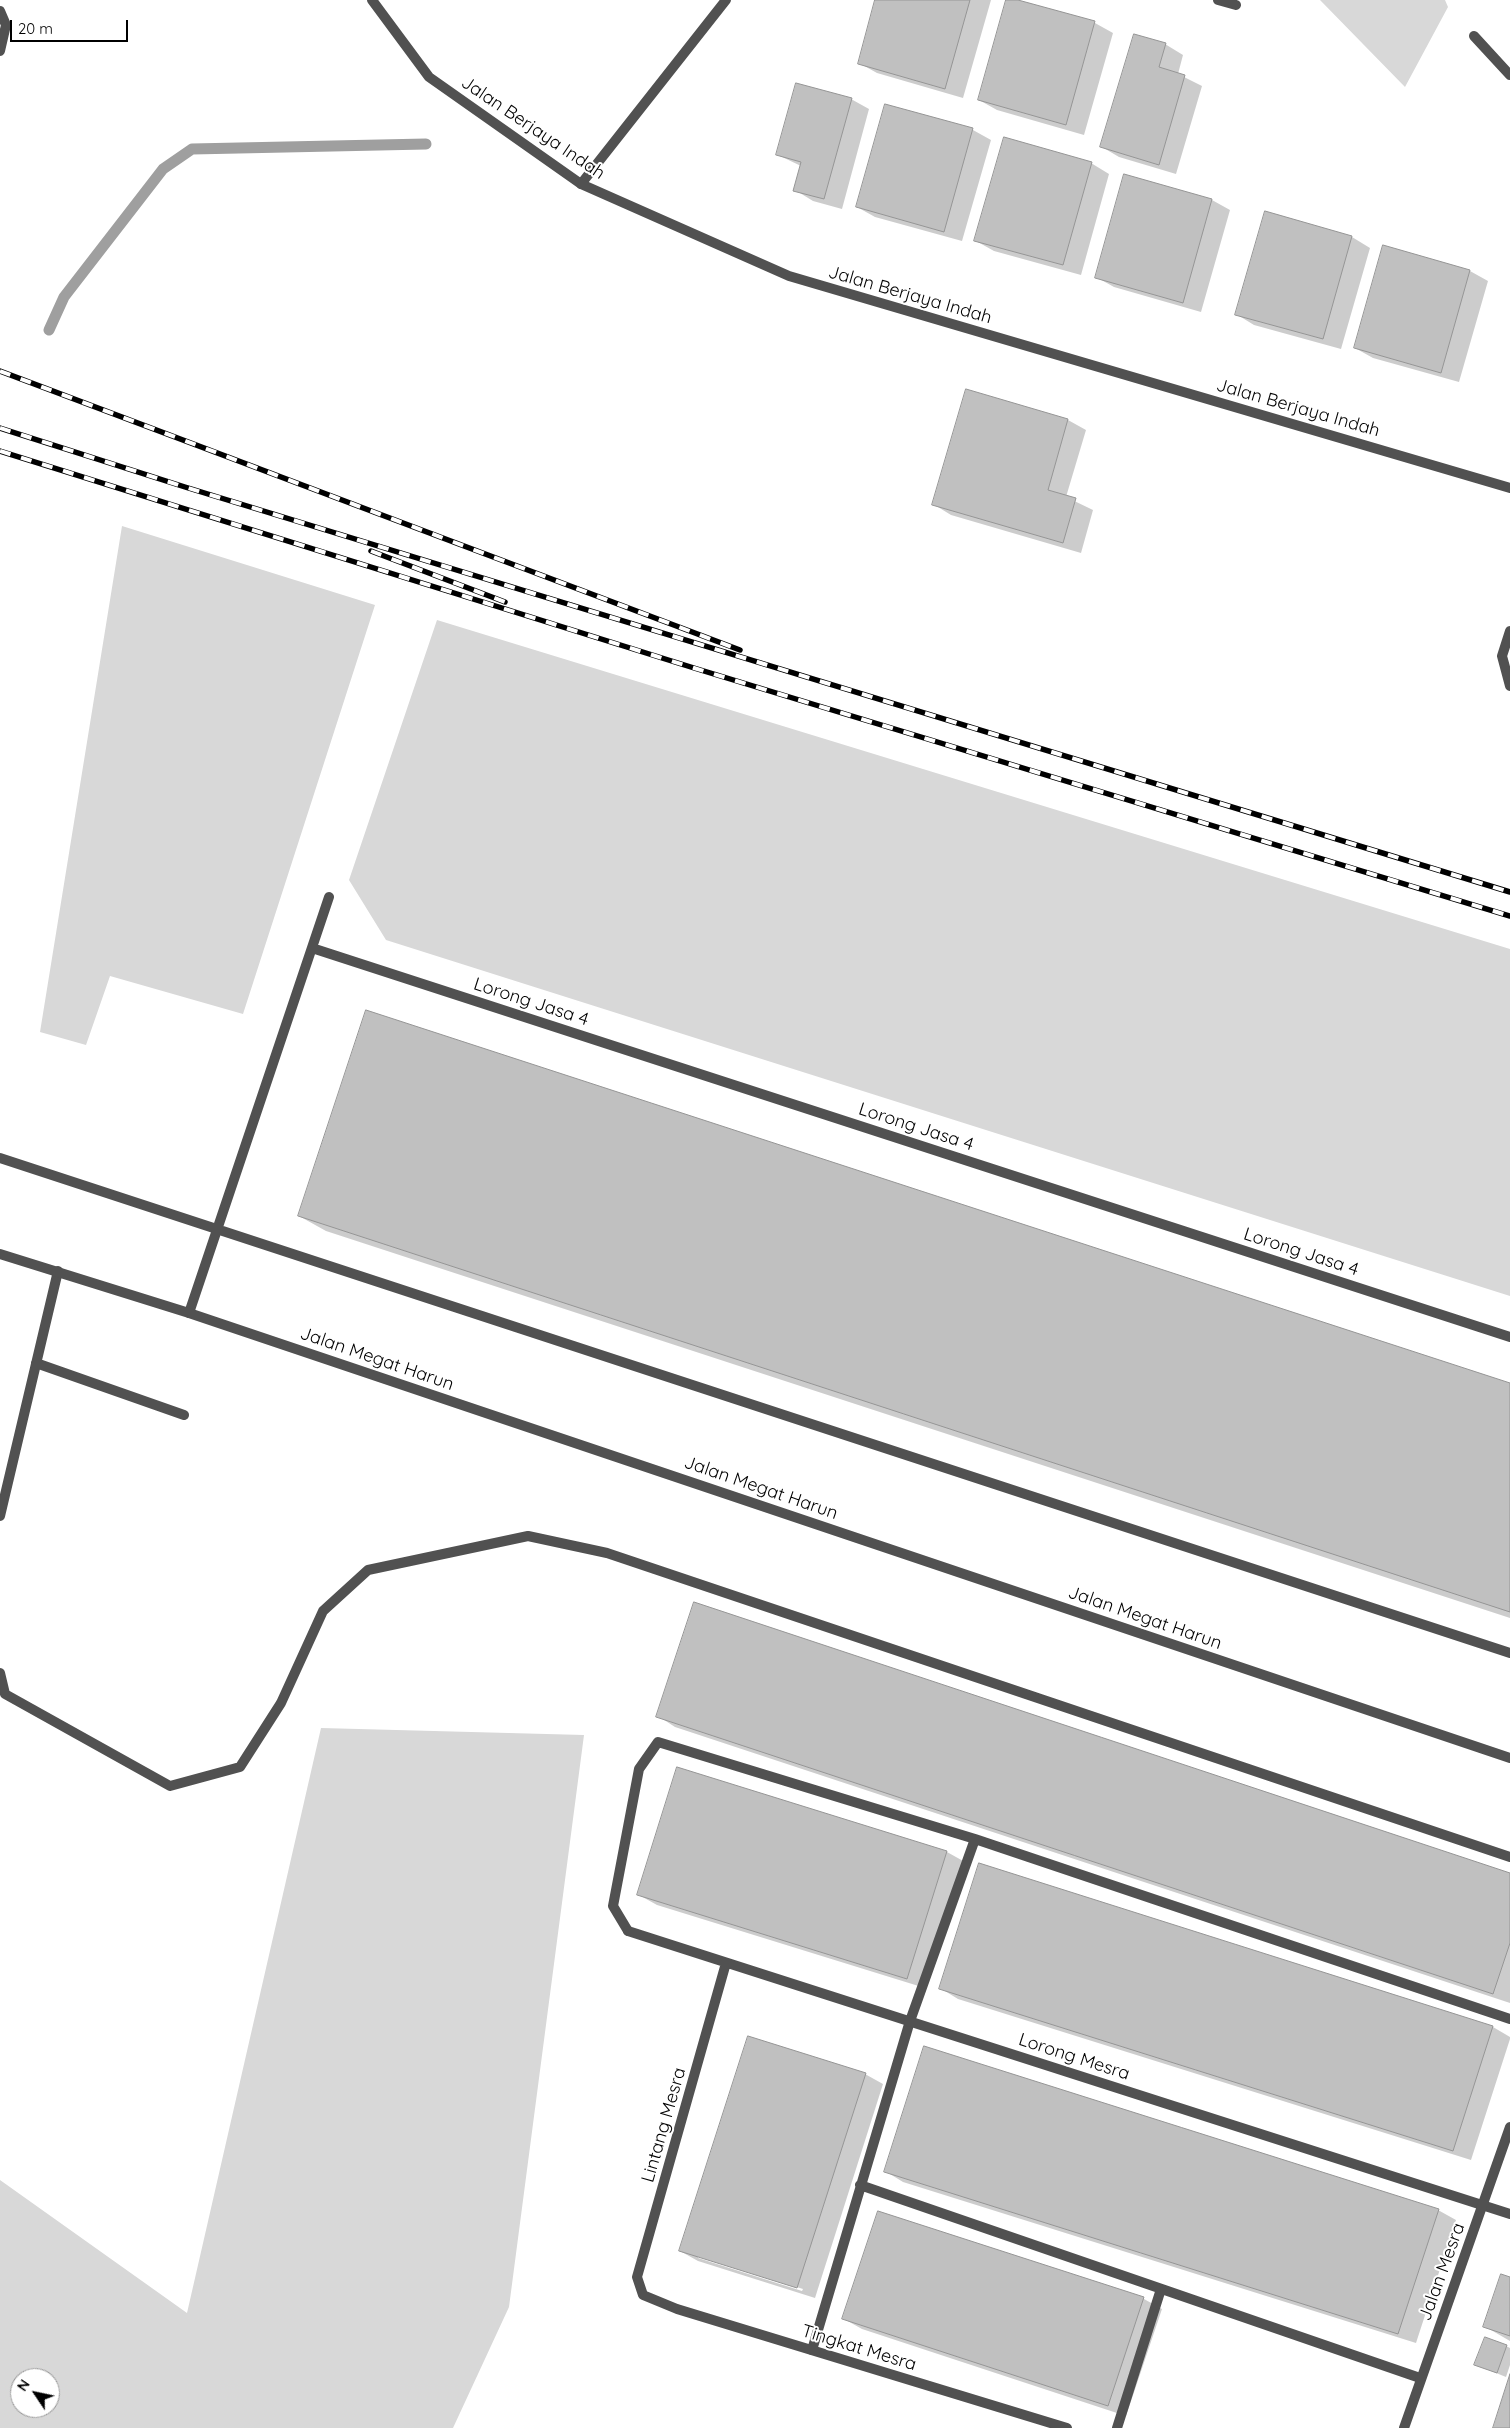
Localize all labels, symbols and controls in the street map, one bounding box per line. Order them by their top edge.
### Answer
scale bar [12,10,130,42]
text: 20 m [18,19,53,38]
street label: Jalan Berjaya Indah [457,72,609,184]
street label: Jalan Berjaya Indah [826,261,994,329]
street label: Jalan Berjaya Indah [1214,374,1382,442]
street label: Lorong Jasa 4 [471,973,591,1031]
street label: Lorong Jasa 4 [856,1098,976,1156]
street label: Lorong Jasa 4 [1241,1223,1361,1281]
street label: Jalan Megat Harun [297,1323,457,1395]
street label: Jalan Megat Harun [681,1452,841,1524]
street label: Jalan Megat Harun [1065,1582,1225,1654]
street label: Lorong Mesra [1016,2029,1132,2085]
street label: Lintang Mesra [637,2065,691,2185]
street label: Jalan Mesra [1414,2220,1470,2324]
street label: Tingkat Mesra [799,2320,919,2376]
north arrow [10,2368,60,2418]
text: N [13,2376,34,2394]

